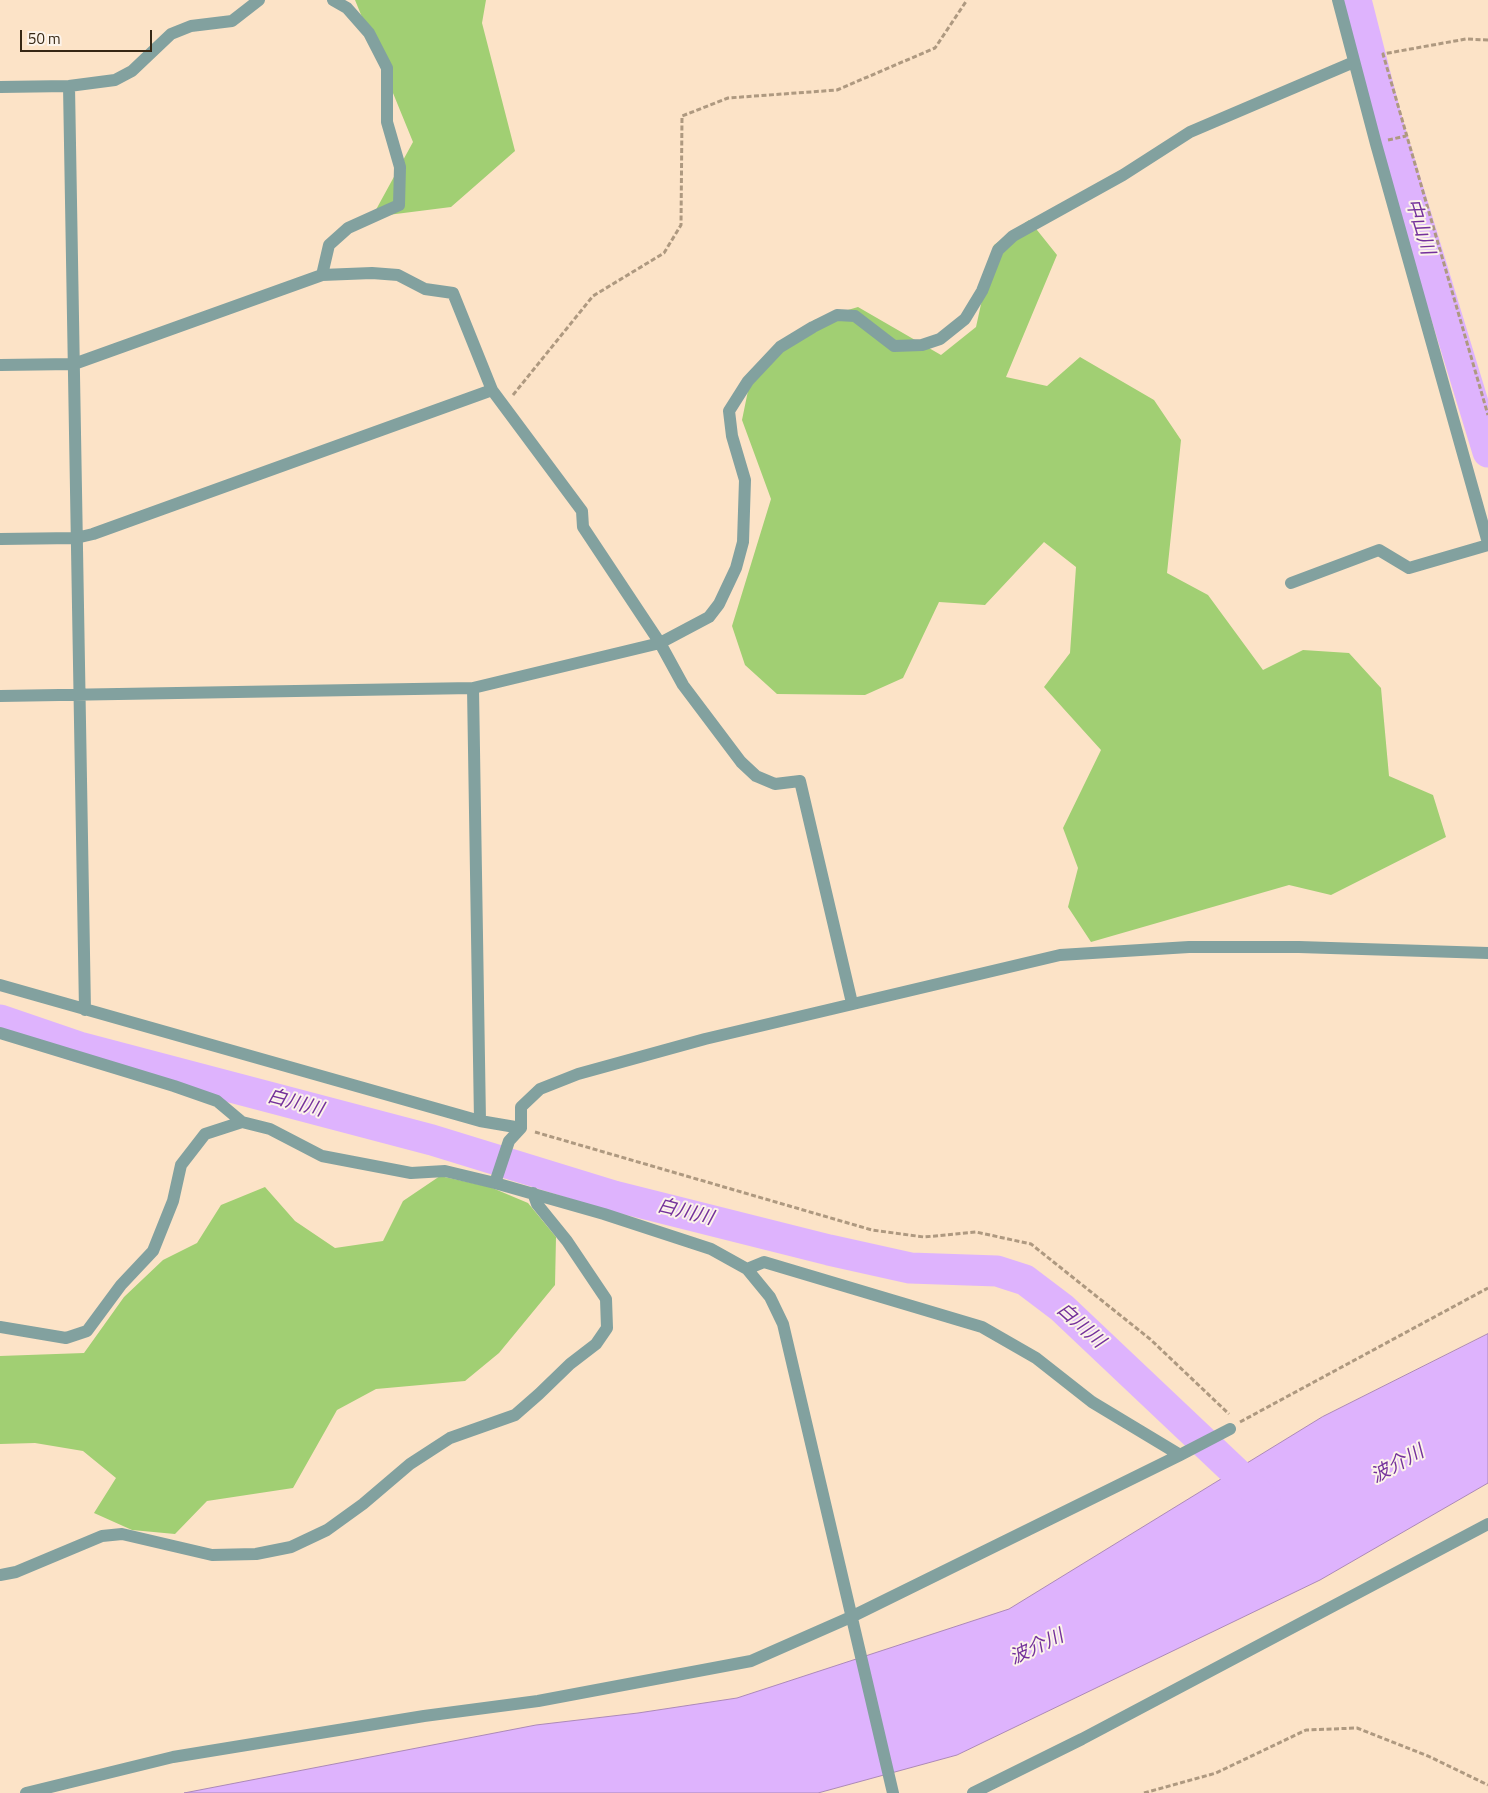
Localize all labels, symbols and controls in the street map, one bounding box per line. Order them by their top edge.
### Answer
scale bar [22,20,155,52]
text: 50 m [28,27,61,50]
water label: 中山川 [1400,196,1438,258]
water label: 白川川 [265,1086,325,1122]
water label: 白川川 [655,1195,715,1231]
water label: 白川川 [1051,1298,1109,1354]
water label: 波介川 [1368,1441,1428,1489]
water label: 波介川 [1006,1626,1068,1670]

